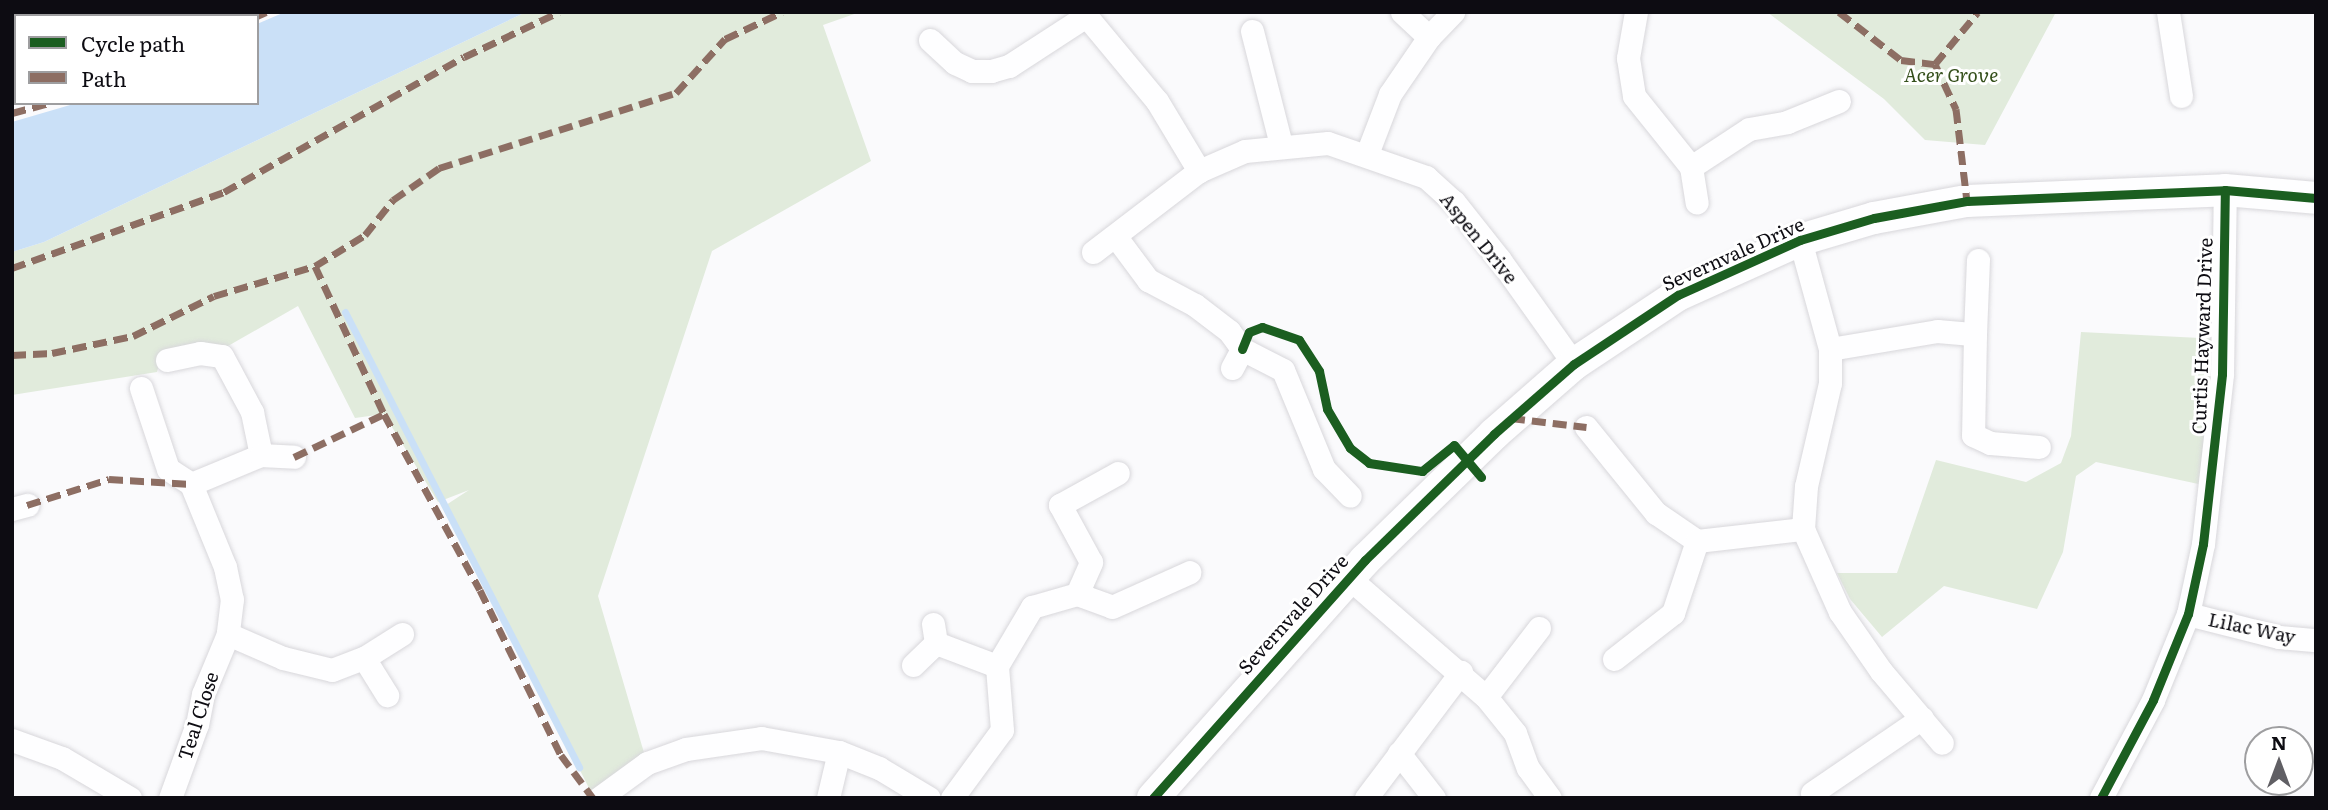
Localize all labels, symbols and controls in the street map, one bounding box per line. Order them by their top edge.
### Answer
legend [14,14,259,105]
text: Cycle path [81,27,185,58]
text: Path [81,62,127,93]
park label: Acer Grove [1904,64,1998,86]
street label: Aspen Drive [1435,188,1523,288]
street label: Severnvale Drive [1658,212,1808,296]
street label: Curtis Hayward Drive [2187,237,2217,435]
street label: Severnvale Drive [1233,549,1353,679]
street label: Lilac Way [2206,608,2298,648]
street label: Teal Close [173,669,223,763]
north arrow [2244,726,2314,796]
text: N [2271,728,2287,756]

